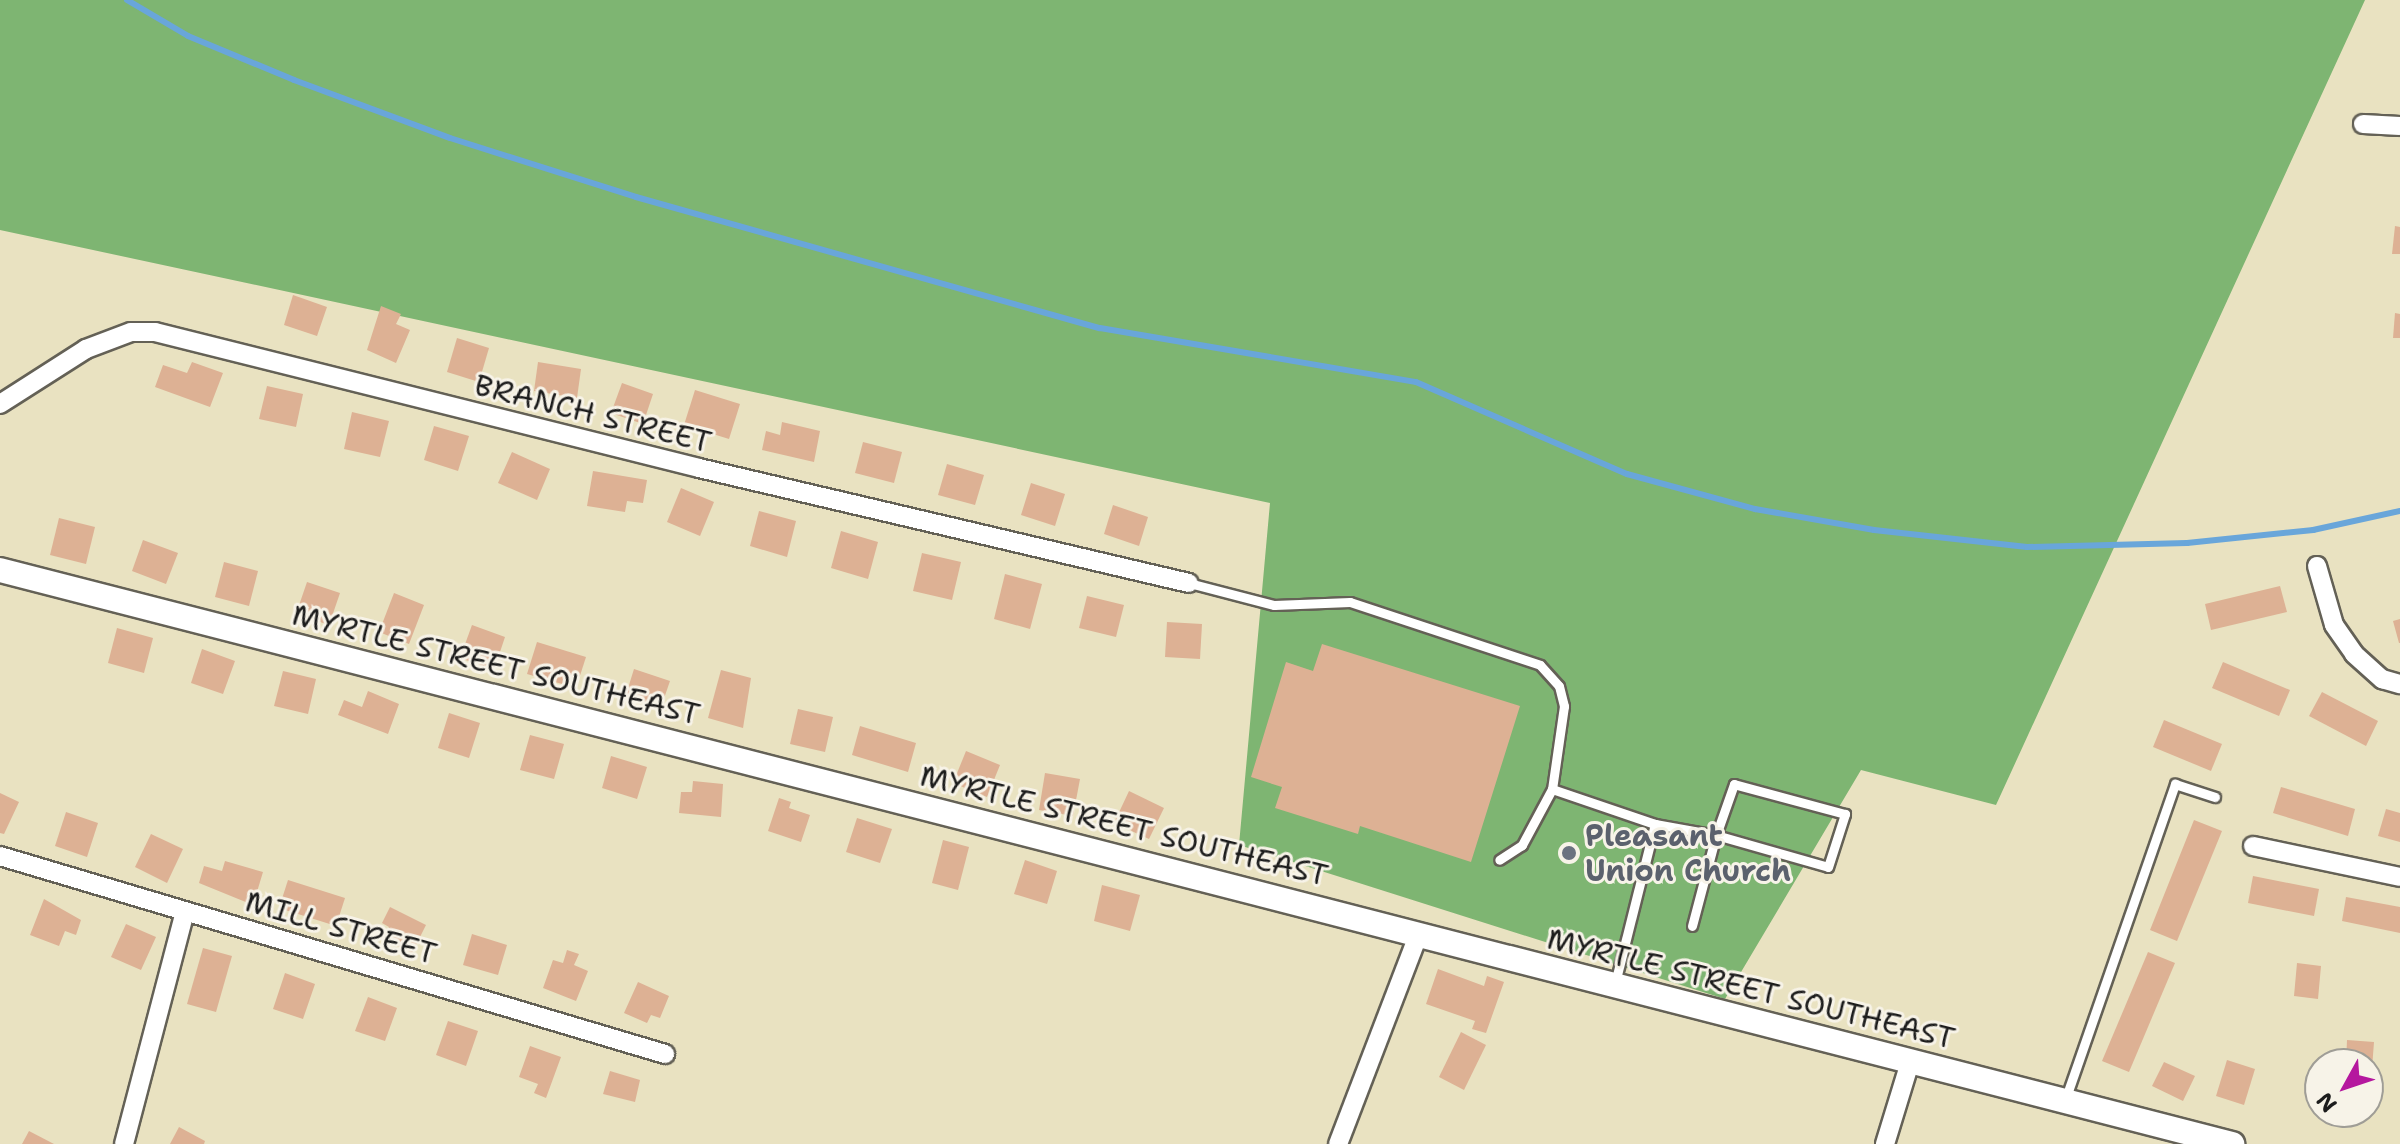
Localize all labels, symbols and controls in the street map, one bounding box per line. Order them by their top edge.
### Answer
street label: BRANCH STREET [471,367,715,461]
street label: MYRTLE STREET SOUTHEAST [288,597,704,733]
street label: MYRTLE STREET SOUTHEAST [916,758,1332,894]
place label: Pleasant Union Church [1585,818,1791,888]
marker: Pleasant Union Church [1560,844,1578,862]
street label: MILL STREET [241,883,441,973]
street label: MYRTLE STREET SOUTHEAST [1543,921,1959,1057]
north arrow [2304,1048,2384,1128]
text: N [2310,1086,2343,1118]

